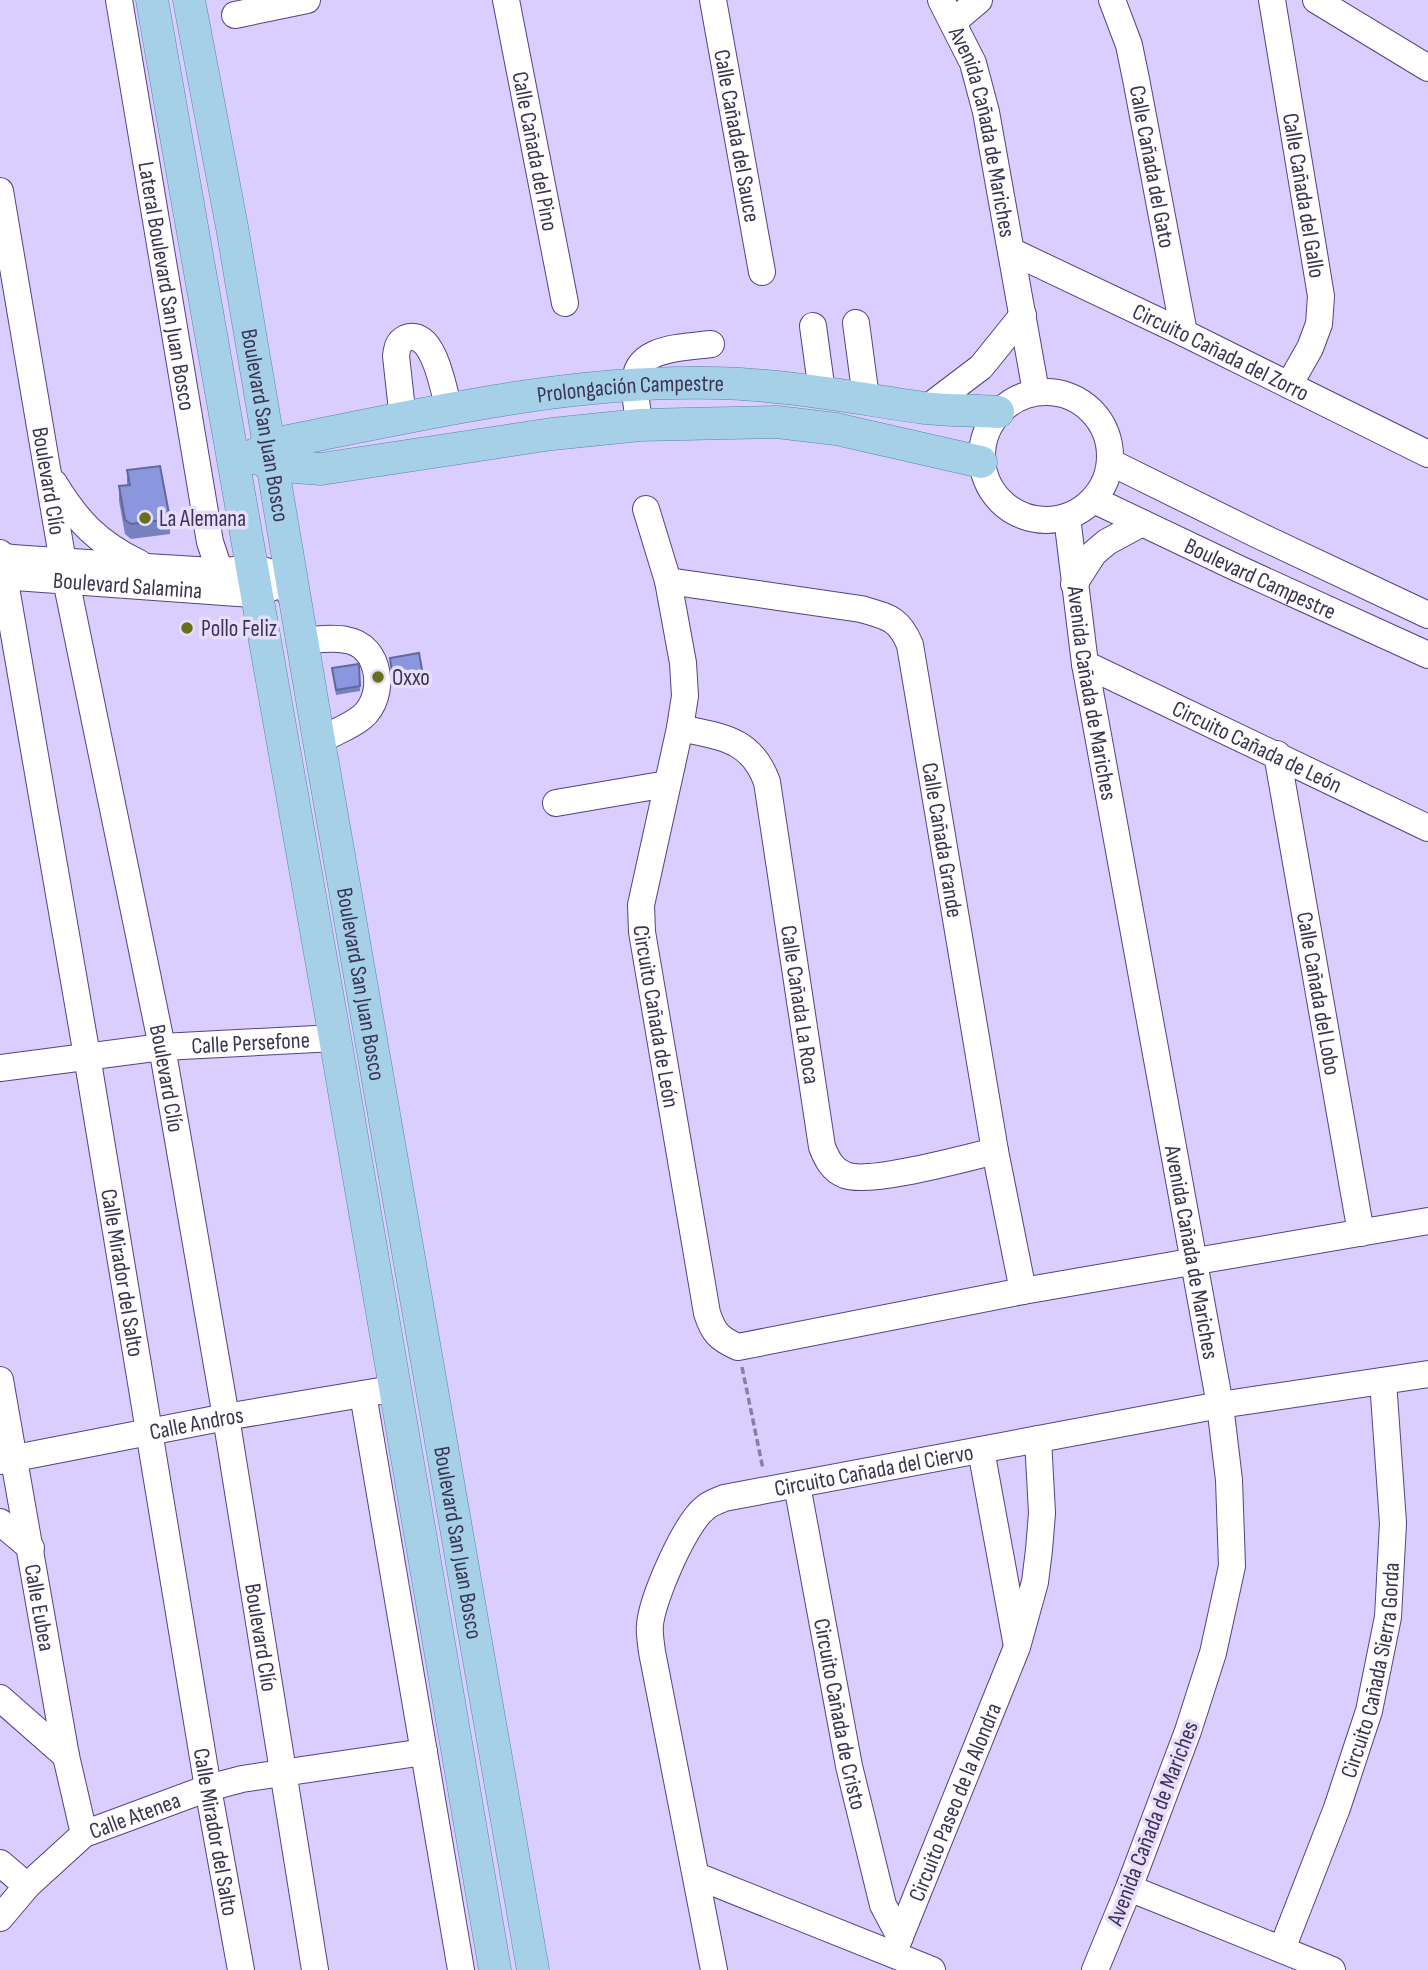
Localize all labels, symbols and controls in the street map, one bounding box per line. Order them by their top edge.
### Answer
street label: Avenida Cañada de Mariches [941,21,1021,240]
street label: Calle Cañada del Sauce [707,47,766,225]
street label: Calle Cañada del Pino [505,69,564,233]
street label: Calle Cañada del Gato [1123,83,1181,250]
street label: Calle Cañada del Gallo [1276,111,1331,280]
street label: Lateral Boulevard San Juan Bosco [131,160,201,413]
street label: Circuito Cañada del Zorro [1128,298,1314,408]
street label: Boulevard San Juan Bosco [234,327,295,524]
street label: Prolongación Campestre [535,370,724,410]
street label: Boulevard Clío [25,425,71,537]
place label: La Alemana [159,505,246,533]
marker: La Alemana [137,510,153,526]
street label: Boulevard Campestre [1180,532,1340,626]
street label: Boulevard Salamina [52,567,203,605]
street label: Avenida Cañada de Mariches [1060,584,1123,803]
place label: Pollo Feliz [201,615,277,643]
marker: Pollo Feliz [179,620,195,636]
place label: Oxxo [392,664,430,692]
marker: Oxxo [370,669,386,685]
street label: Circuito Cañada de León [1168,695,1346,800]
street label: Calle Cañada Grande [915,761,969,920]
street label: Boulevard San Juan Bosco [330,886,391,1083]
street label: Calle Cañada del Lobo [1290,910,1346,1077]
street label: Calle Cañada La Roca [774,923,825,1086]
street label: Circuito Cañada de León [627,925,685,1110]
street label: Boulevard Clío [143,1022,189,1134]
street label: Calle Persefone [191,1026,311,1060]
street label: Avenida Cañada de Mariches [1158,1142,1224,1362]
street label: Calle Mirador del Salto [94,1187,149,1359]
street label: Calle Andros [147,1401,245,1447]
street label: Circuito Cañada del Ciervo [772,1439,976,1503]
street label: Boulevard San Juan Bosco [427,1444,488,1641]
street label: Calle Eubea [18,1562,60,1653]
street label: Circuito Cañada Sierra Gorda [1335,1562,1406,1782]
street label: Boulevard Clío [238,1581,283,1694]
street label: Circuito Cañada de Cristo [807,1616,872,1813]
street label: Circuito Paseo de la Alondra [903,1699,1008,1906]
street label: Avenida Cañada de Mariches [1101,1717,1205,1930]
street label: Calle Mirador del Salto [187,1746,244,1918]
street label: Calle Atenea [86,1787,184,1846]

